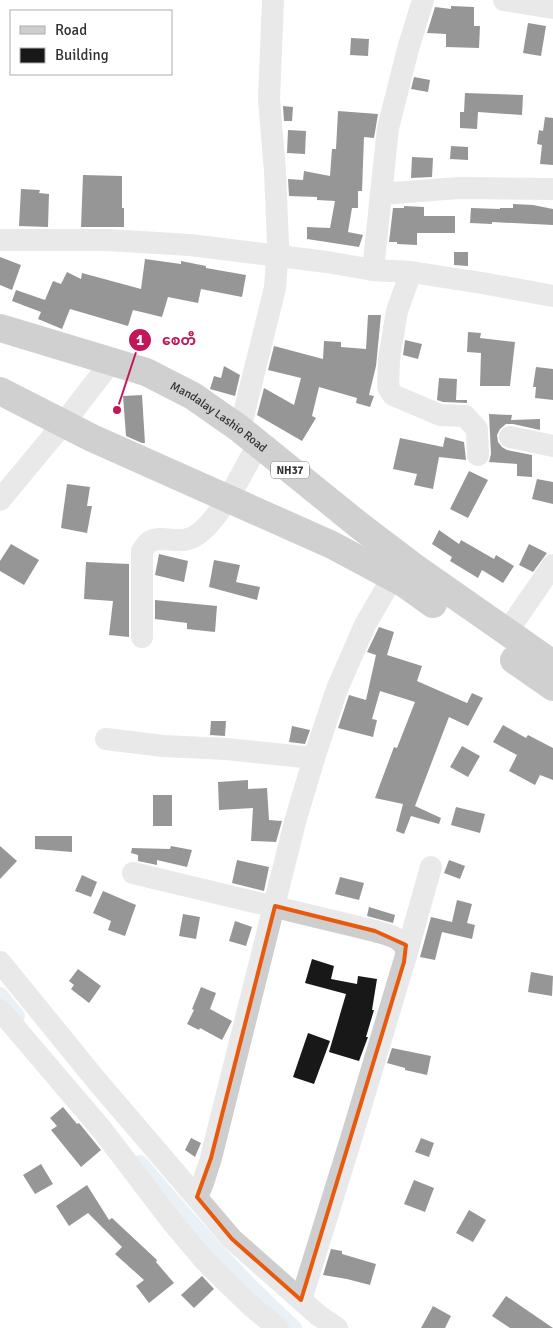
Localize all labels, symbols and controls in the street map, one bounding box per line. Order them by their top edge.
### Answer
legend [10,10,172,75]
text: Road [55,21,87,39]
text: Building [55,46,109,64]
callout: စေတီ [127,326,206,355]
text: စေတီ [162,330,196,349]
text: 1 [136,331,144,349]
street label: Mandalay Lashio Road [168,379,270,456]
road number: NH37 [271,462,309,478]

